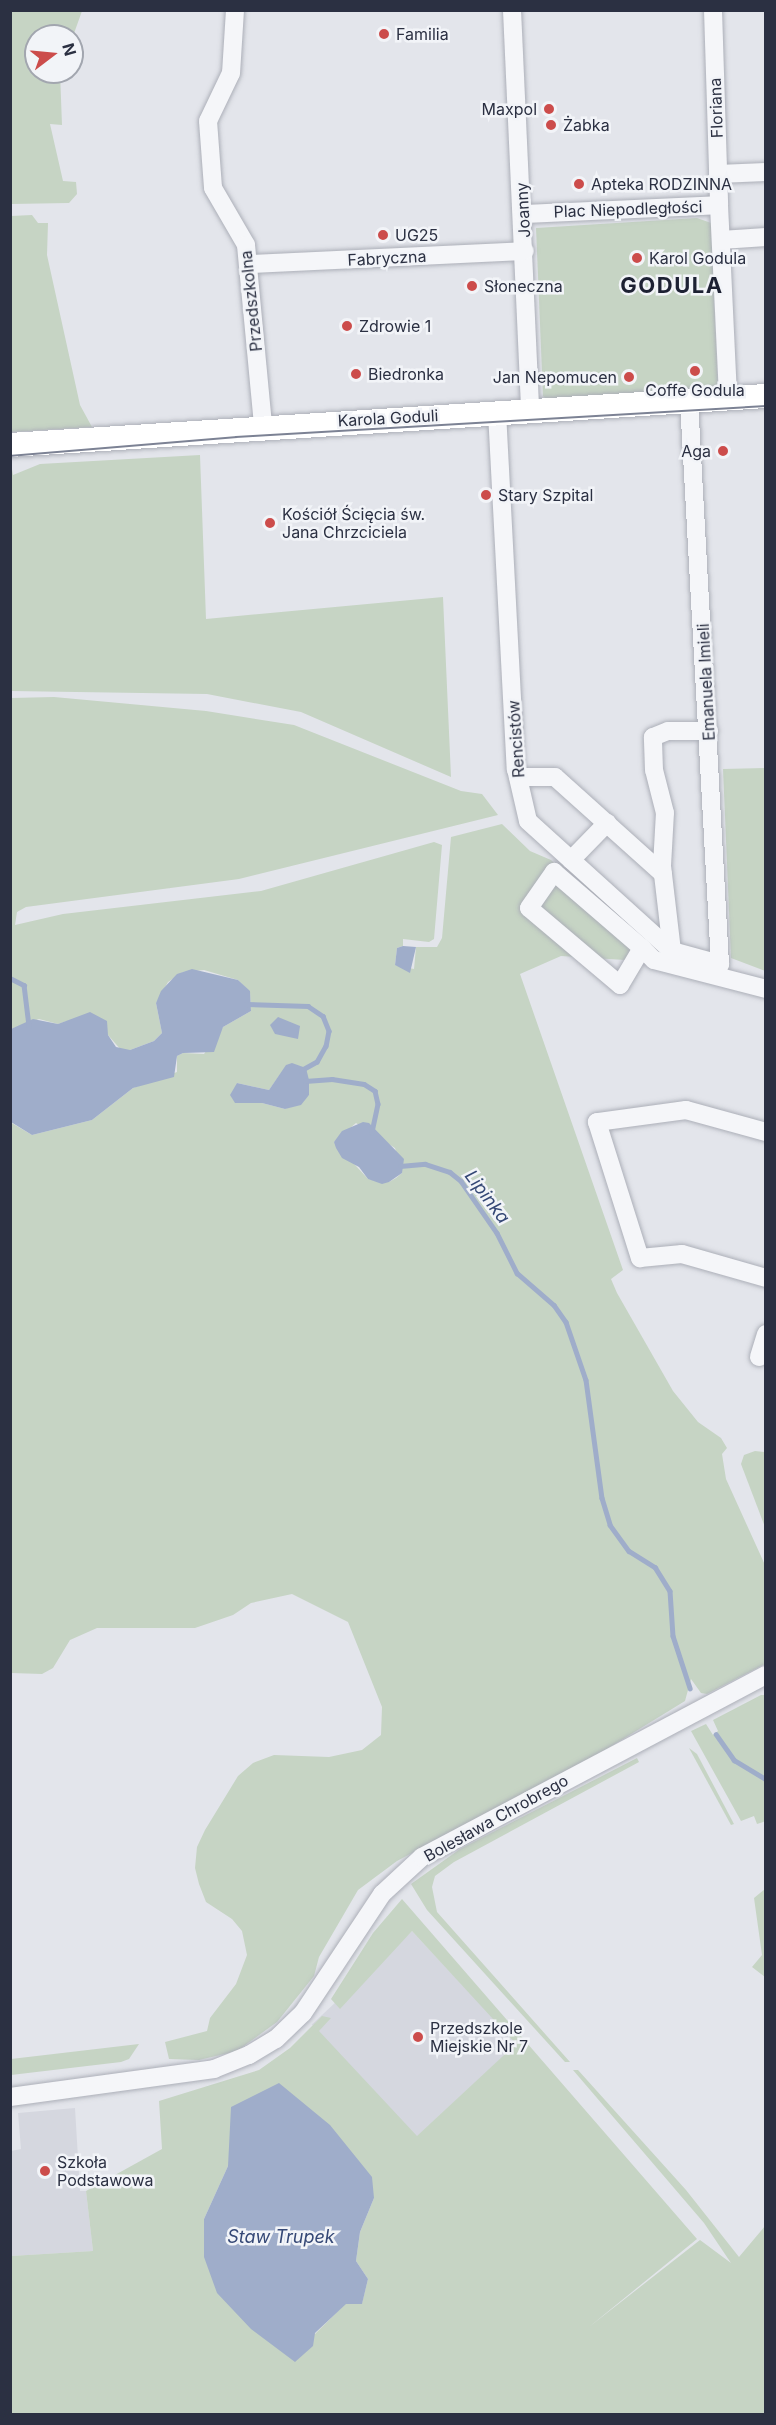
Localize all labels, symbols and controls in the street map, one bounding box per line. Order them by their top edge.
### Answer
north arrow [24,24,84,84]
place label: Familia [396,24,449,44]
marker: Familia [377,27,391,41]
text: N [58,41,81,58]
street label: Floriana [705,77,727,139]
place label: Maxpol [482,99,537,119]
marker: Maxpol [542,102,556,116]
place label: Żabka [563,115,610,135]
marker: Żabka [544,118,558,132]
place label: Apteka RODZINNA [591,174,732,194]
marker: Apteka RODZINNA [572,177,586,191]
street label: Joanny [512,182,534,238]
street label: Plac Niepodległości [553,197,703,221]
place label: UG25 [395,225,438,245]
marker: UG25 [376,228,390,242]
street label: Fabryczna [347,246,427,270]
place label: Karol Godula [649,248,746,268]
street label: Przedszkolna [236,249,266,353]
marker: Karol Godula [630,251,644,265]
district label: GODULA [620,273,724,299]
place label: Słoneczna [484,276,563,296]
marker: Słoneczna [465,279,479,293]
place label: Zdrowie 1 [359,316,431,336]
marker: Zdrowie 1 [340,319,354,333]
place label: Biedronka [368,364,444,384]
marker: Coffe Godula [688,364,702,378]
marker: Biedronka [349,367,363,381]
place label: Jan Nepomucen [493,367,617,387]
marker: Jan Nepomucen [622,370,636,384]
place label: Coffe Godula [645,380,745,400]
street label: Karola Goduli [337,406,439,430]
place label: Aga [681,441,711,461]
marker: Aga [716,444,730,458]
place label: Stary Szpital [498,485,593,505]
marker: Stary Szpital [479,488,493,502]
place label: Kościół Ścięcia św. Jana Chrzciciela [282,504,425,542]
marker: Kościół Ścięcia św. Jana Chrzciciela [263,516,277,530]
street label: Emanuela Imieli [693,623,719,741]
street label: Rencistów [504,700,528,778]
water label: Lipinka [460,1166,514,1228]
street label: Bolesława Chrobrego [421,1770,571,1866]
place label: Przedszkole Miejskie Nr 7 [430,2018,528,2056]
marker: Przedszkole Miejskie Nr 7 [411,2030,425,2044]
place label: Szkoła Podstawowa [57,2152,153,2190]
marker: Szkoła Podstawowa [38,2164,52,2178]
water label: Staw Trupek [227,2226,335,2248]

